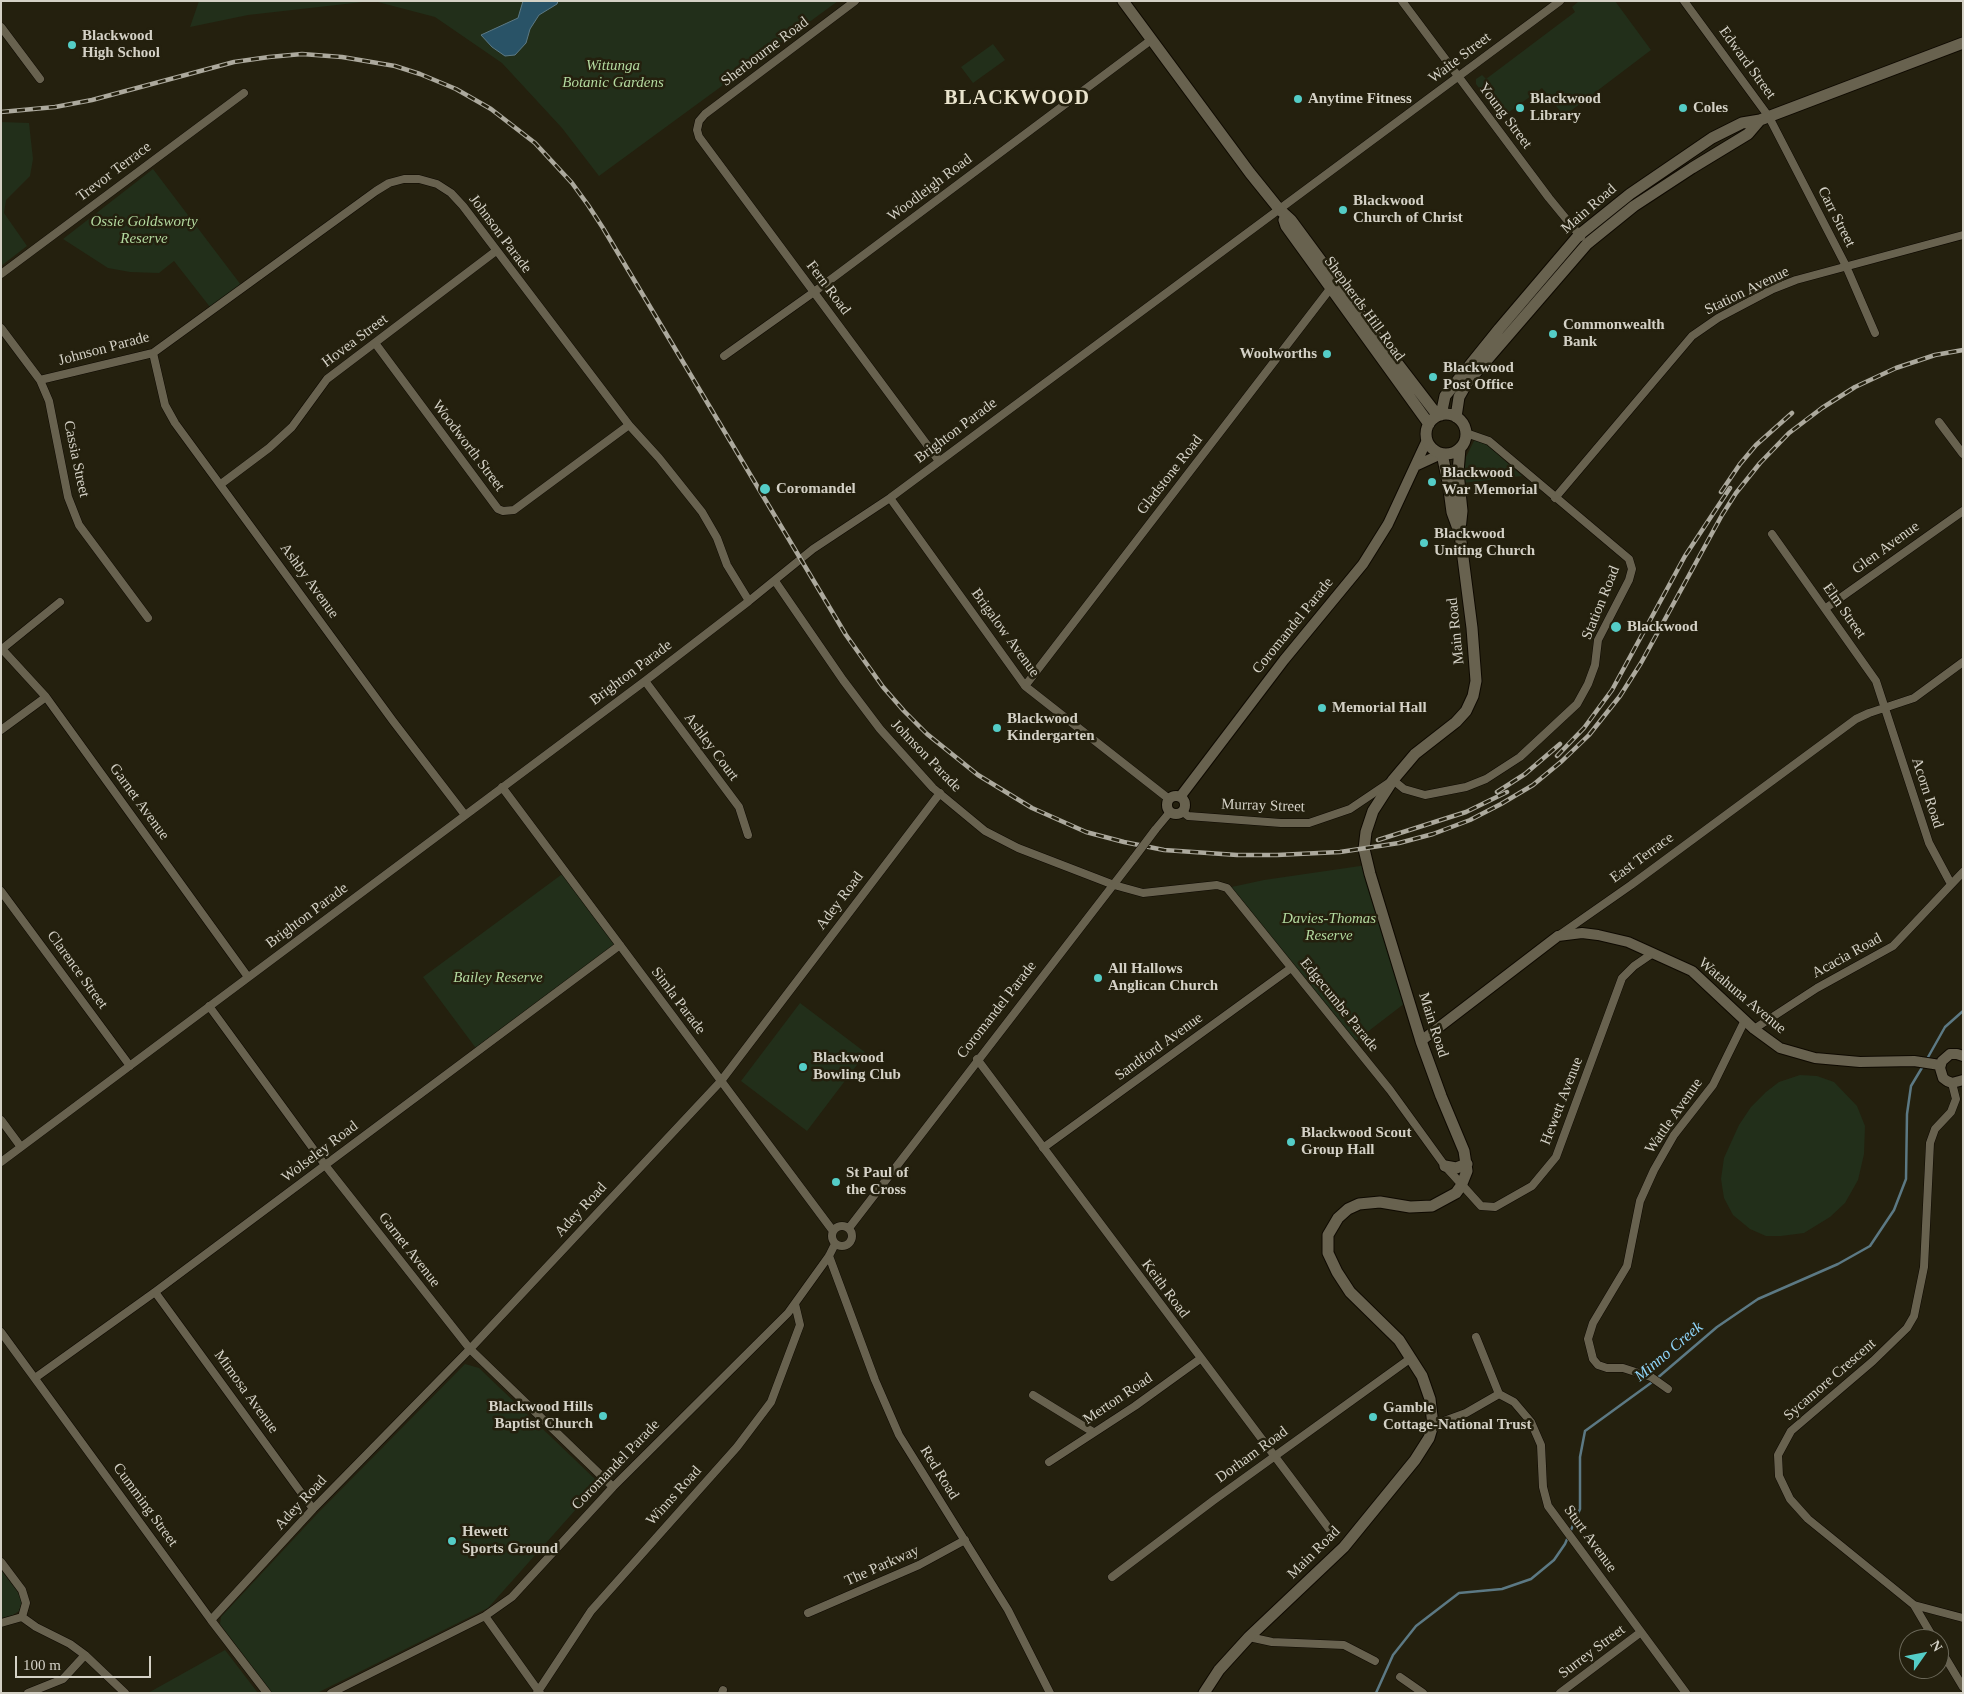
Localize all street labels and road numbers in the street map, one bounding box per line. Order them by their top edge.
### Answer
street label: Sherbourne Road [718,13,812,91]
street label: Edward Street [1715,23,1779,103]
street label: Waite Street [1425,29,1495,87]
street label: Young Street [1474,79,1536,153]
street label: Trevor Terrace [73,138,155,206]
street label: Woodleigh Road [884,150,976,226]
street label: Main Road [1558,180,1620,238]
street label: Carr Street [1813,184,1859,250]
street label: Johnson Parade [465,191,535,277]
street label: Shepherds Hill Road [1320,253,1408,365]
street label: Fern Road [802,257,854,319]
street label: Station Avenue [1702,263,1792,319]
street label: Hovea Street [318,310,392,372]
street label: Johnson Parade [56,328,152,370]
street label: Brighton Parade [911,394,1001,468]
street label: Woodworth Street [428,397,508,495]
street label: Cassia Street [59,419,93,499]
street label: Gladstone Road [1133,432,1207,518]
street label: Glen Avenue [1849,518,1923,578]
street label: Ashby Avenue [276,540,342,622]
street label: Station Road [1578,564,1624,642]
street label: Coromandel Parade [1249,574,1337,678]
street label: Elm Street [1818,580,1870,642]
street label: Brigalow Avenue [967,585,1043,681]
street label: Main Road [1444,597,1468,665]
street label: Brighton Parade [586,636,676,710]
street label: Ashley Court [680,709,742,785]
street label: Johnson Parade [887,716,965,796]
street label: Acorn Road [1907,756,1947,830]
street label: Garnet Avenue [105,760,173,844]
street label: Murray Street [1221,796,1305,816]
street label: East Terrace [1607,829,1677,887]
street label: Adey Road [812,868,868,934]
street label: Brighton Parade [262,879,352,953]
street label: Clarence Street [43,927,111,1013]
street label: Acacia Road [1809,929,1885,983]
street label: Watahuna Avenue [1695,954,1789,1038]
street label: Edgecumbe Parade [1296,955,1382,1055]
street label: Coromandel Parade [953,958,1041,1062]
street label: Simla Parade [647,964,709,1038]
street label: Main Road [1414,990,1452,1060]
street label: Sandford Avenue [1112,1009,1206,1085]
street label: Hewett Avenue [1537,1055,1587,1147]
street label: Wattle Avenue [1641,1075,1707,1157]
street label: Wolseley Road [278,1117,362,1187]
street label: Adey Road [551,1179,611,1241]
street label: Garnet Avenue [374,1209,444,1291]
street label: Keith Road [1137,1256,1193,1322]
street label: Sycamore Crescent [1780,1335,1880,1425]
street label: Mimosa Avenue [210,1347,282,1437]
street label: Merton Road [1080,1369,1156,1429]
street label: Coromandel Parade [568,1416,664,1514]
street label: Dorham Road [1213,1423,1291,1487]
street label: Red Road [916,1443,962,1503]
street label: Cumming Street [109,1460,181,1550]
street label: Winns Road [643,1462,705,1530]
street label: Adey Road [271,1472,331,1534]
street label: Sturt Avenue [1560,1502,1620,1576]
street label: Main Road [1284,1523,1344,1583]
street label: The Parkway [842,1542,922,1590]
street label: Surrey Street [1555,1621,1629,1683]

